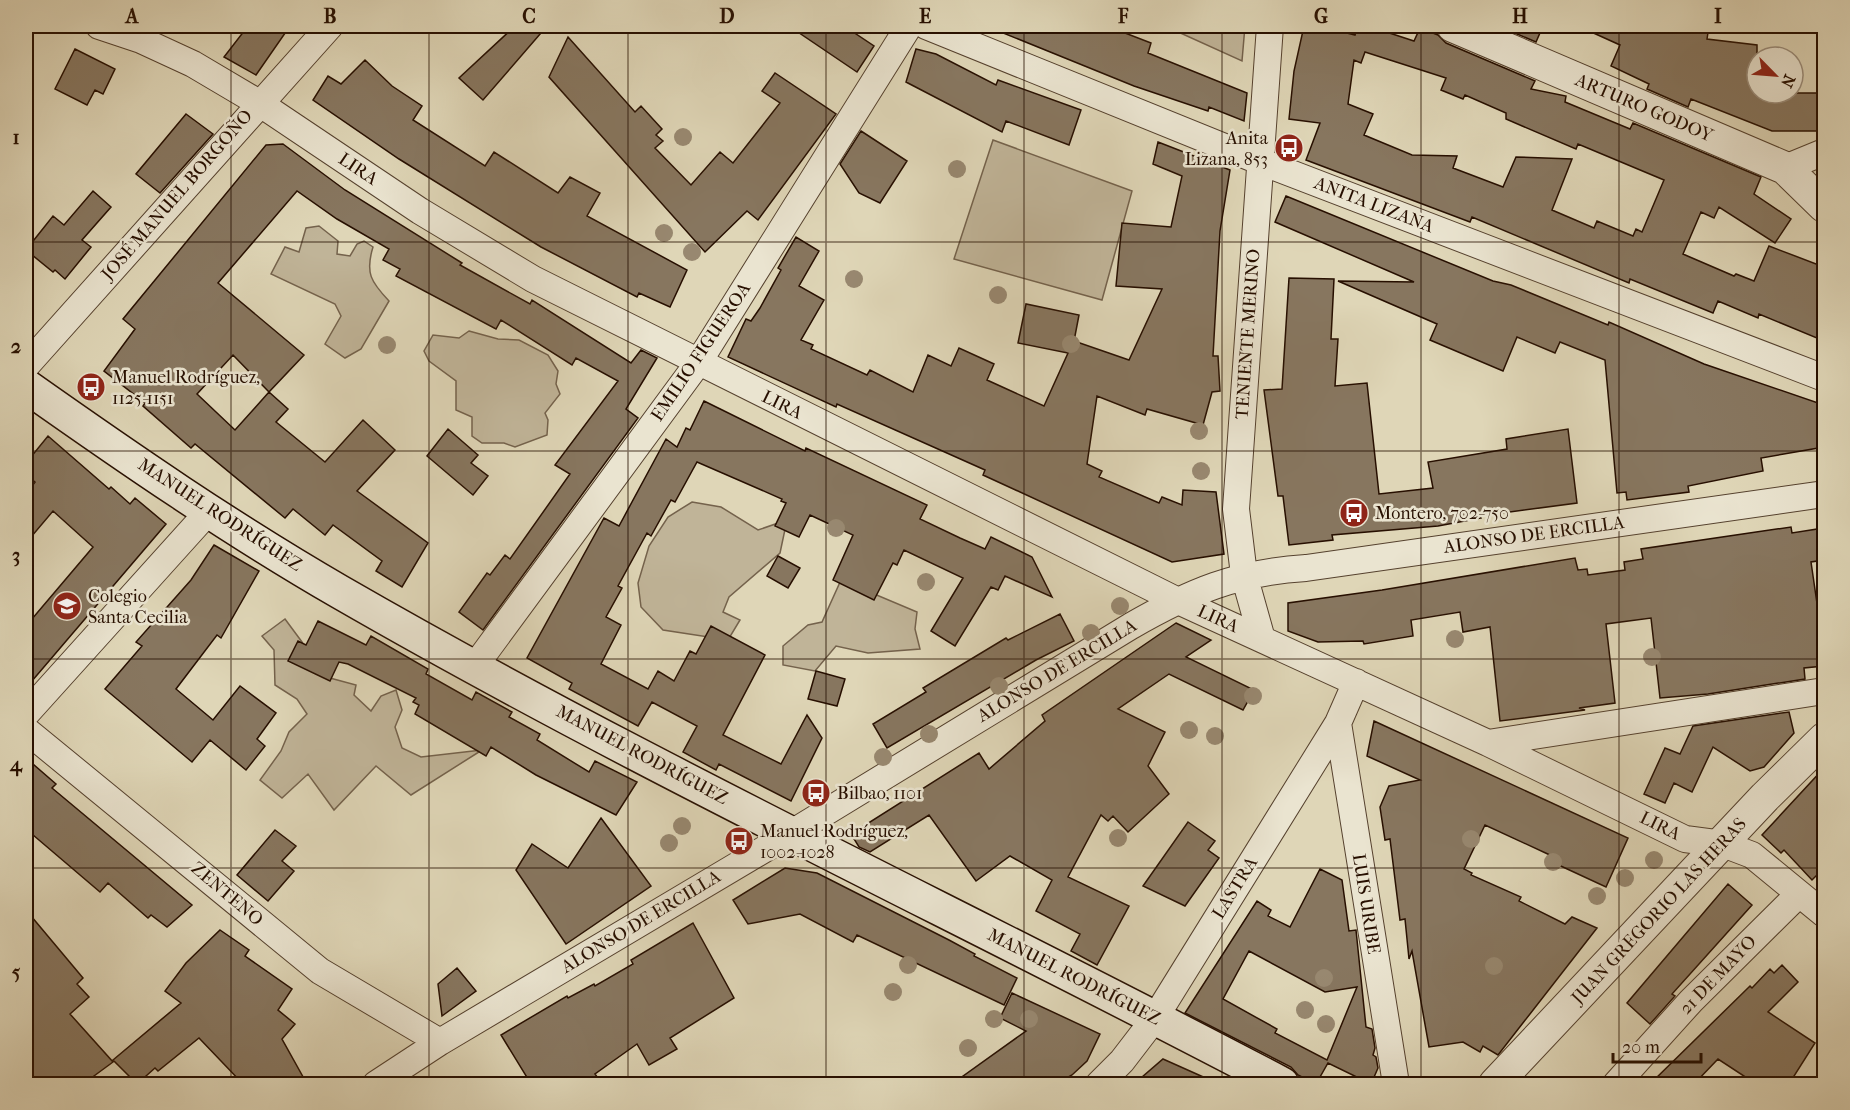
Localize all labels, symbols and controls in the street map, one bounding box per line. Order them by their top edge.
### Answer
text: A [124,5,140,28]
text: B [323,5,337,28]
text: C [522,5,536,28]
text: D [719,5,735,28]
text: E [919,5,931,28]
text: F [1117,5,1129,28]
text: G [1314,5,1328,28]
text: H [1512,5,1528,28]
text: I [1714,5,1722,28]
north arrow [1745,45,1805,105]
street label: ARTURO GODOY [1571,69,1717,147]
text: N [1777,72,1799,91]
street label: JOSÉ MANUEL BORGOÑO [95,105,257,286]
text: 1 [12,126,20,149]
place label: Anita Lizana, 853 [1185,128,1269,170]
bus stop icon: Anita Lizana, 853 [1273,132,1305,164]
street label: LIRA [334,148,382,190]
street label: ANITA LIZANA [1310,172,1437,238]
street label: TENIENTE MERINO [1232,248,1264,420]
street label: EMILIO FIGUEROA [647,278,755,425]
text: 2 [11,335,21,358]
place label: Manuel Rodríguez, 1125-1151 [112,367,260,409]
bus stop icon: Manuel Rodríguez, 1125-1151 [75,371,107,403]
street label: LIRA [758,386,806,424]
street label: MANUEL RODRÍGUEZ [134,453,307,576]
bus stop icon: Montero, 702-750 [1338,497,1370,529]
place label: Montero, 702-750 [1375,503,1509,524]
street label: ALONSO DE ERCILLA [1441,512,1626,558]
text: 3 [12,544,20,567]
place label: Colegio Santa Cecilia [88,586,188,628]
school or university icon: Colegio Santa Cecilia [51,590,83,622]
street label: LIRA [1194,601,1242,637]
street label: ALONSO DE ERCILLA [973,615,1141,727]
street label: MANUEL RODRÍGUEZ [553,700,732,809]
text: 4 [9,753,23,777]
bus stop icon: Bilbao, 1101 [800,777,832,809]
place label: Bilbao, 1101 [837,783,922,804]
street label: LIRA [1636,807,1684,845]
street label: JUAN GREGORIO LAS HERAS [1566,814,1751,1010]
place label: Manuel Rodríguez, 1002-1028 [760,821,908,863]
bus stop icon: Manuel Rodríguez, 1002-1028 [723,825,755,857]
street label: LUIS URIBE [1348,852,1384,956]
street label: LASTRA [1208,853,1262,923]
street label: ZENTENO [187,858,267,930]
street label: ALONSO DE ERCILLA [557,866,725,978]
street label: MANUEL RODRÍGUEZ [984,923,1164,1030]
street label: 21 DE MAYO [1675,931,1761,1019]
text: 5 [12,961,21,984]
scale bar [1613,1026,1702,1064]
text: 20 m [1622,1037,1660,1058]

